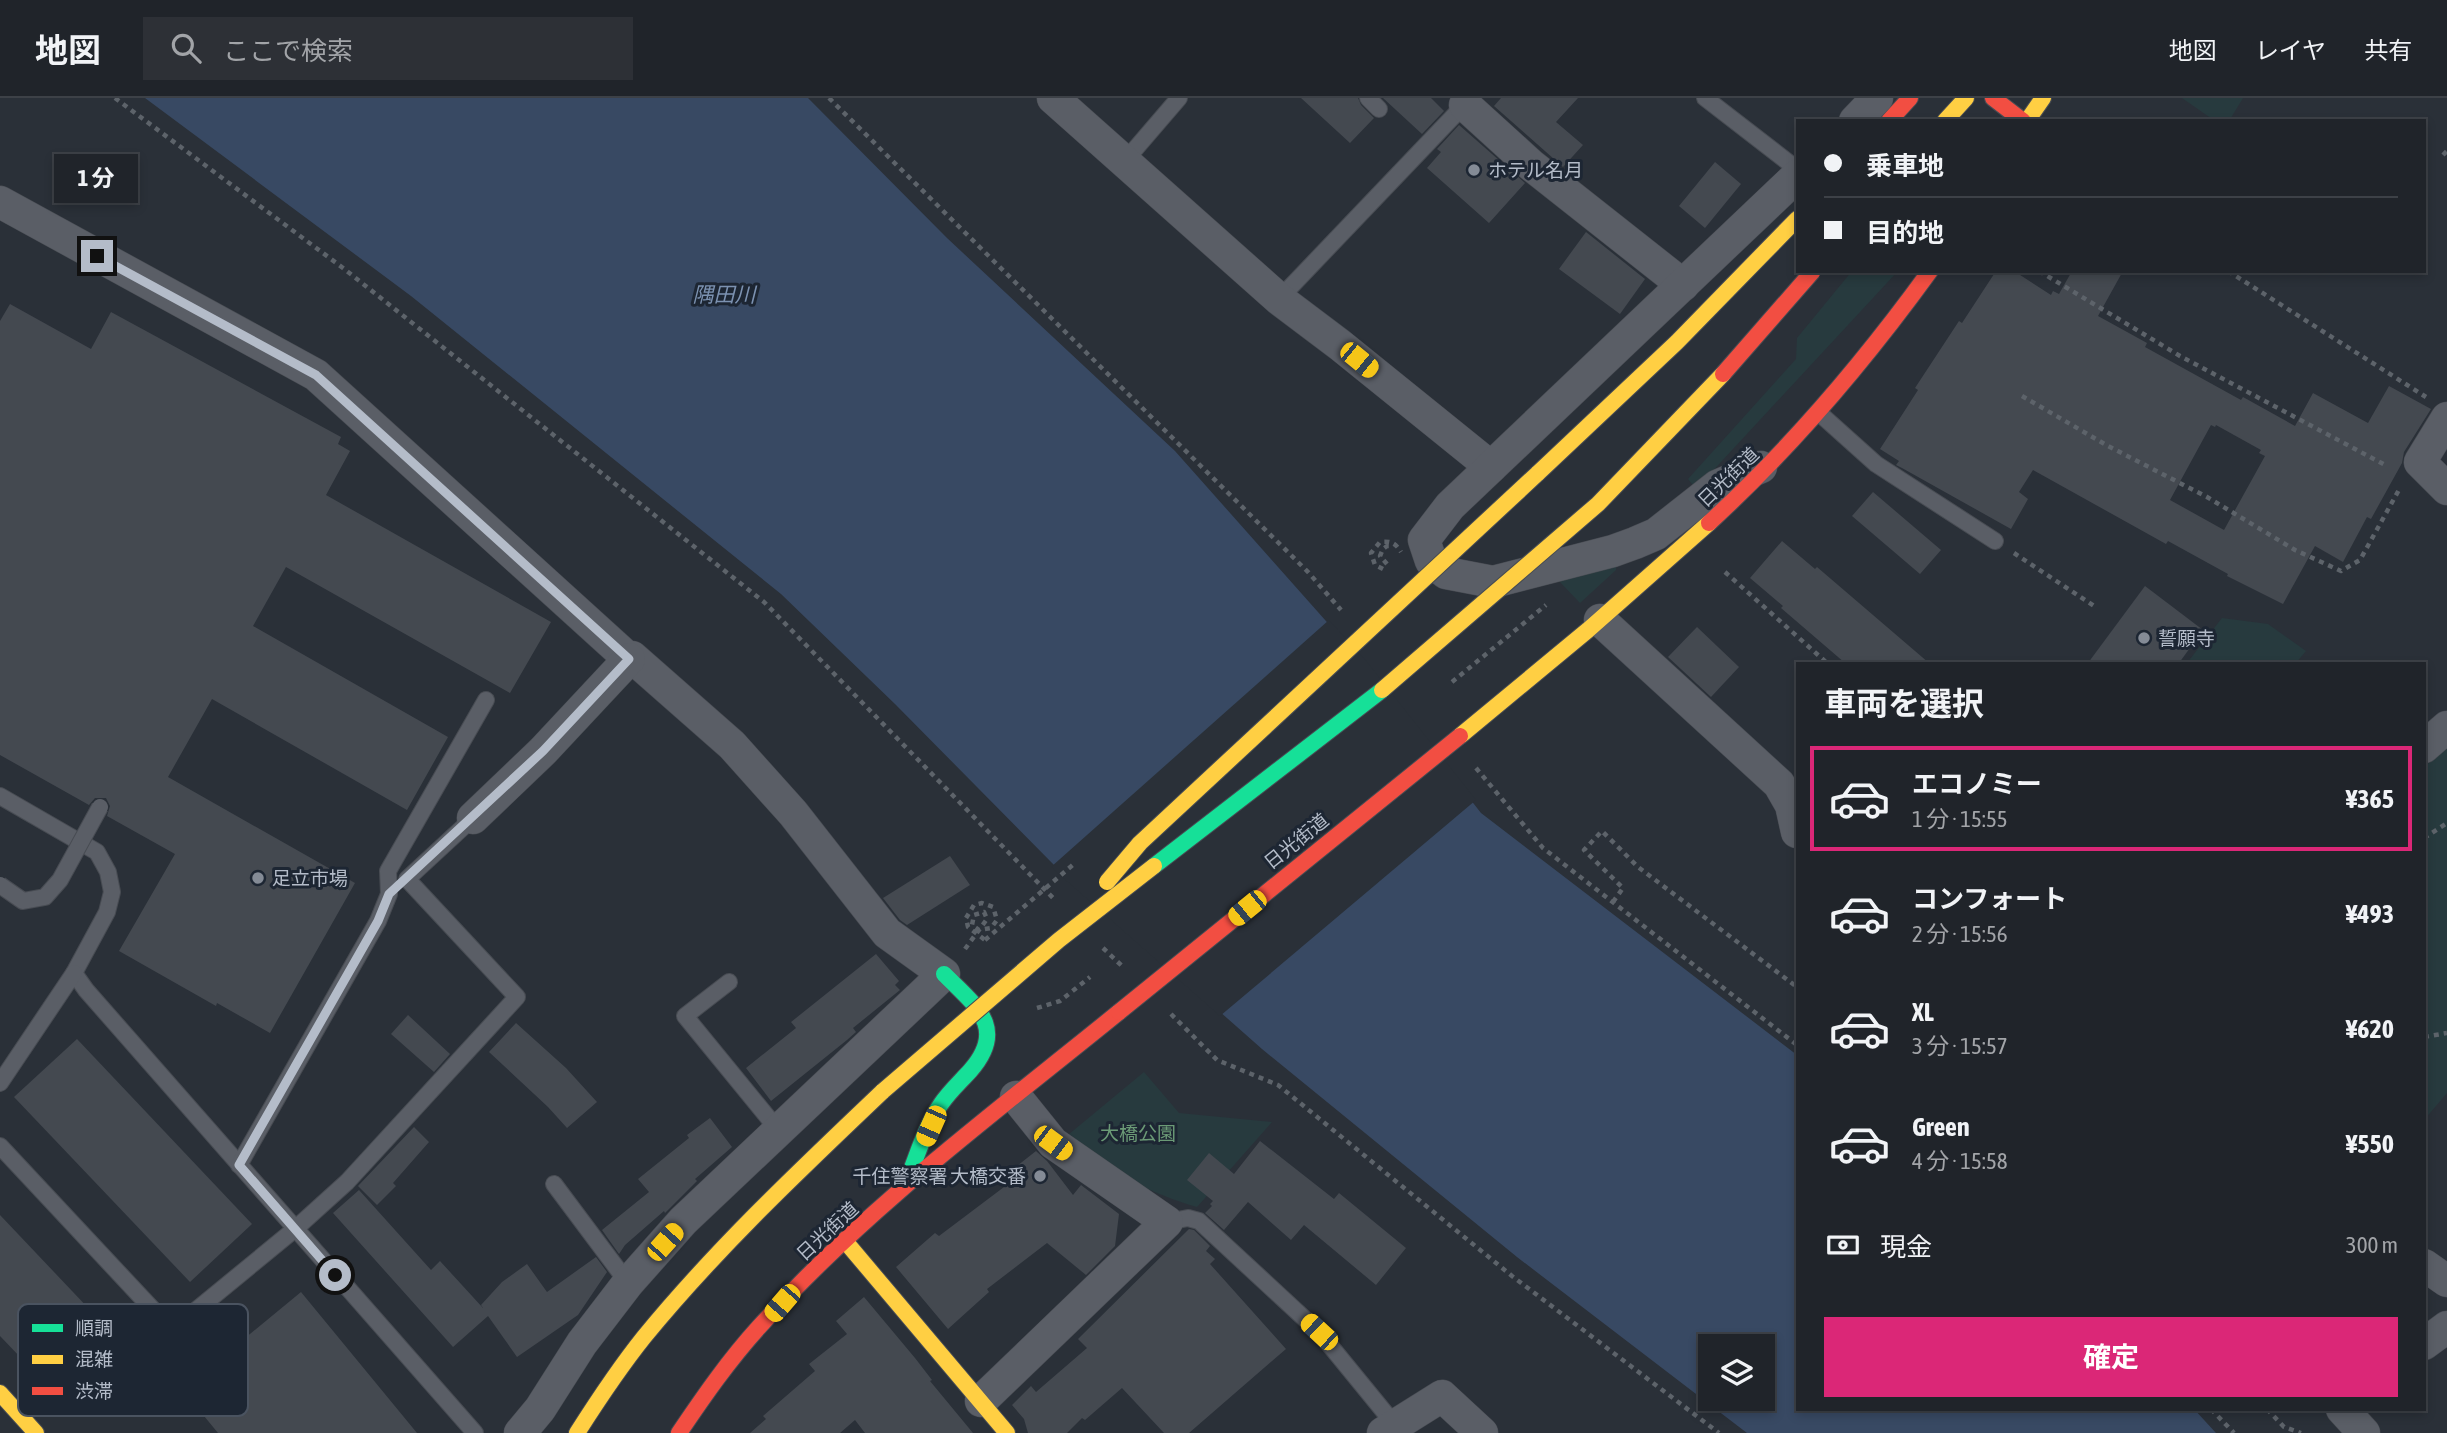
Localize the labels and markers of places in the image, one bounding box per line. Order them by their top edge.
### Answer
place label: ホテル名月 [1488,159,1583,181]
marker: ホテル名月 [1466,162,1482,178]
place label: 誓願寺 [2158,627,2215,649]
marker: 誓願寺 [2136,630,2152,646]
place label: 足立市場 [272,867,348,889]
marker: 足立市場 [250,870,266,886]
place label: 千住警察署 大橋交番 [852,1165,1026,1187]
marker: 千住警察署 大橋交番 [1032,1168,1048,1184]

